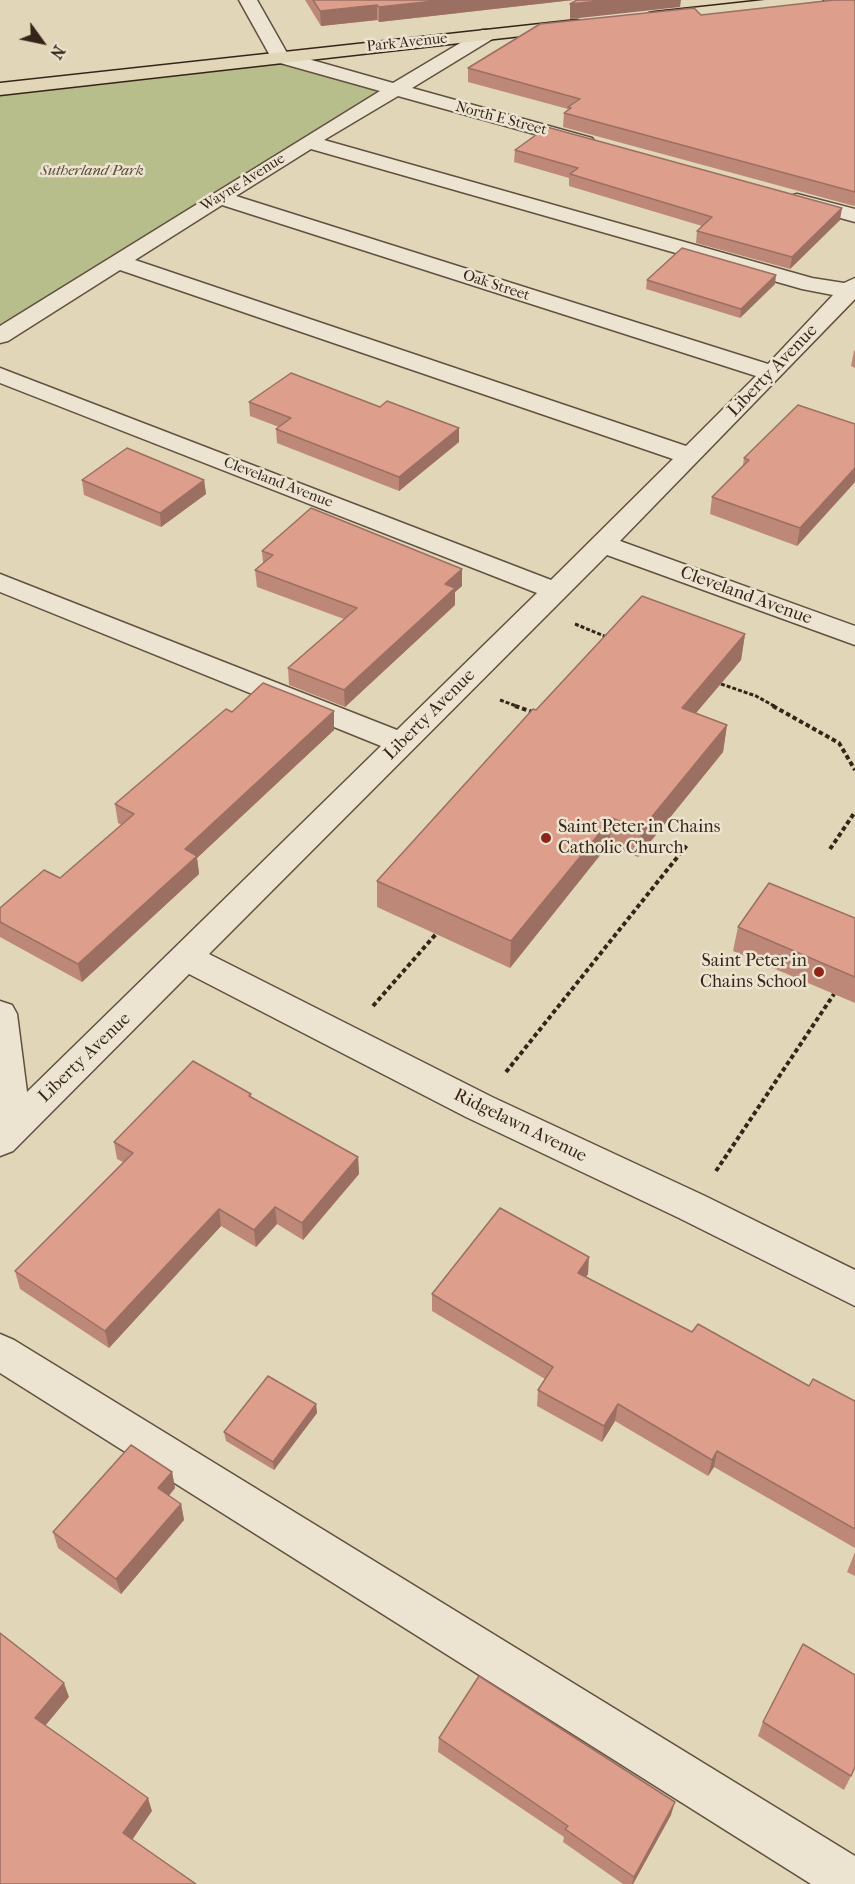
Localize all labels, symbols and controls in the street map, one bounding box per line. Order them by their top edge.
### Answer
north arrow [12,12,72,72]
street label: Park Avenue [366,30,448,56]
text: N [46,42,69,62]
street label: North E Street [453,98,549,140]
street label: Wayne Avenue [198,150,288,216]
park label: Sutherland Park [40,162,144,180]
street label: Oak Street [460,267,532,305]
street label: Liberty Avenue [724,320,822,422]
street label: Cleveland Avenue [221,454,335,512]
street label: Cleveland Avenue [677,562,815,630]
street label: Liberty Avenue [380,665,480,765]
place label: Saint Peter in Chains Catholic Church [558,817,720,860]
marker: Saint Peter in Chains Catholic Church [539,831,553,845]
place label: Saint Peter in Chains School [700,951,807,994]
marker: Saint Peter in Chains School [812,965,826,979]
street label: Liberty Avenue [34,1009,136,1107]
street label: Ridgelawn Avenue [450,1084,590,1168]

